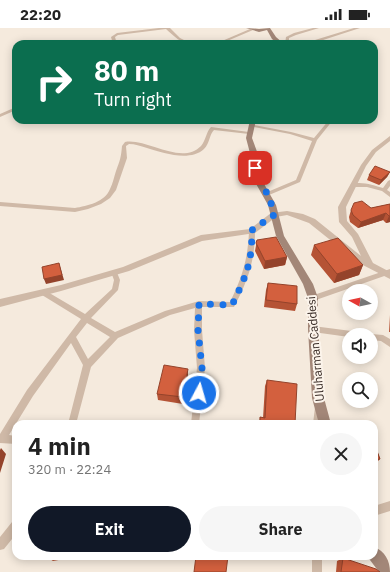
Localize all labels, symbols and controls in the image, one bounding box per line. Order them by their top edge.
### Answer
text: 22:20 [20,5,61,24]
text: 80 m [94,52,159,89]
icon: right [28,56,80,108]
text: Turn right [94,88,172,111]
pin [238,151,272,185]
icon: arrive [244,157,266,179]
north arrow [342,284,378,320]
map controls [342,284,378,408]
street label: Uluharman Caddesi [303,296,327,402]
button: sound [342,328,378,364]
position arrow [178,372,220,414]
button: search [342,372,378,408]
text: 4 min [28,430,91,462]
button: close [320,433,362,475]
text: 320 m · 22:24 [28,461,111,478]
button: Exit [28,506,191,552]
button: Share [199,506,362,552]

